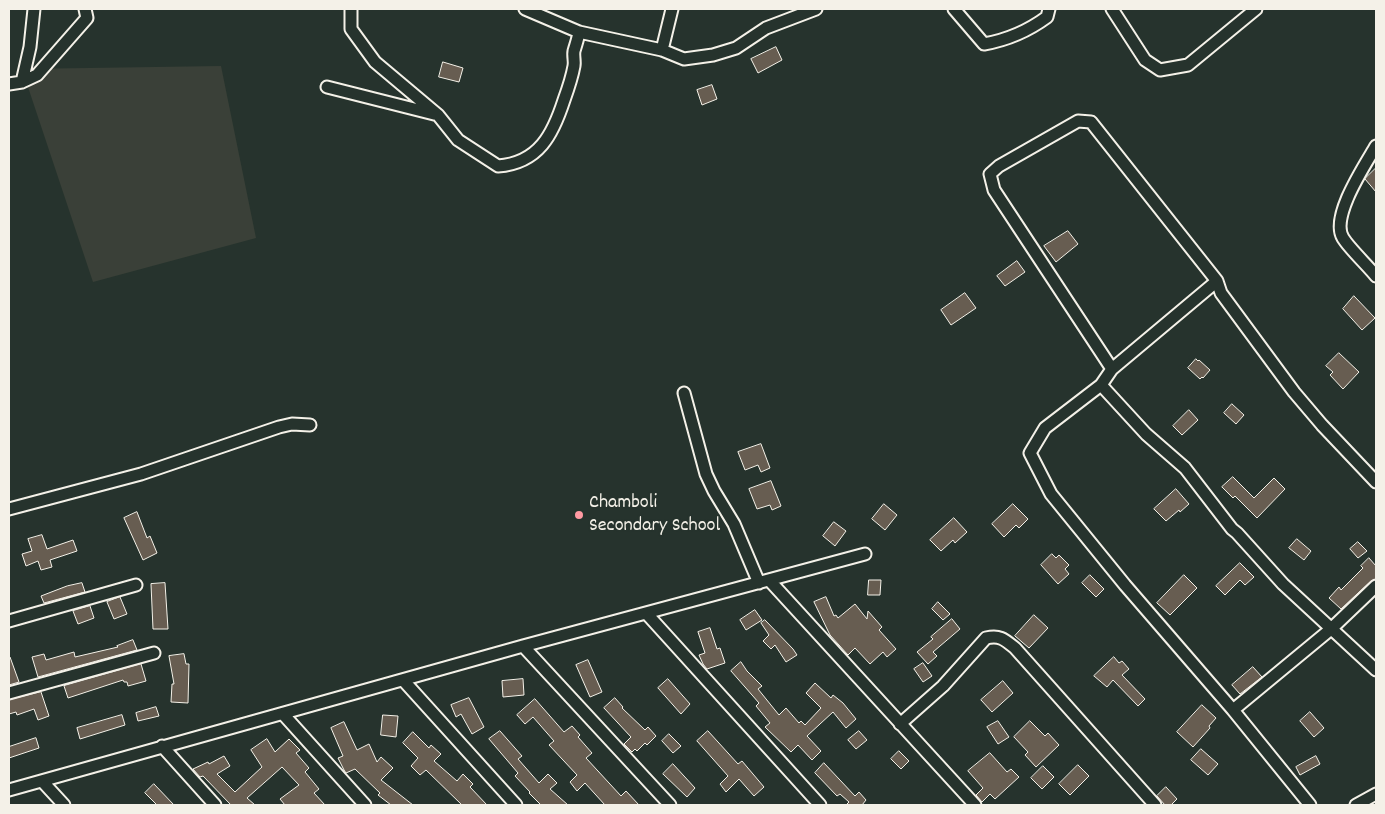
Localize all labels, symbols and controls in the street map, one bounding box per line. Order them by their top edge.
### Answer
place label: Chamboli Secondary School [589,492,720,539]
marker: Chamboli Secondary School [573,509,585,521]

